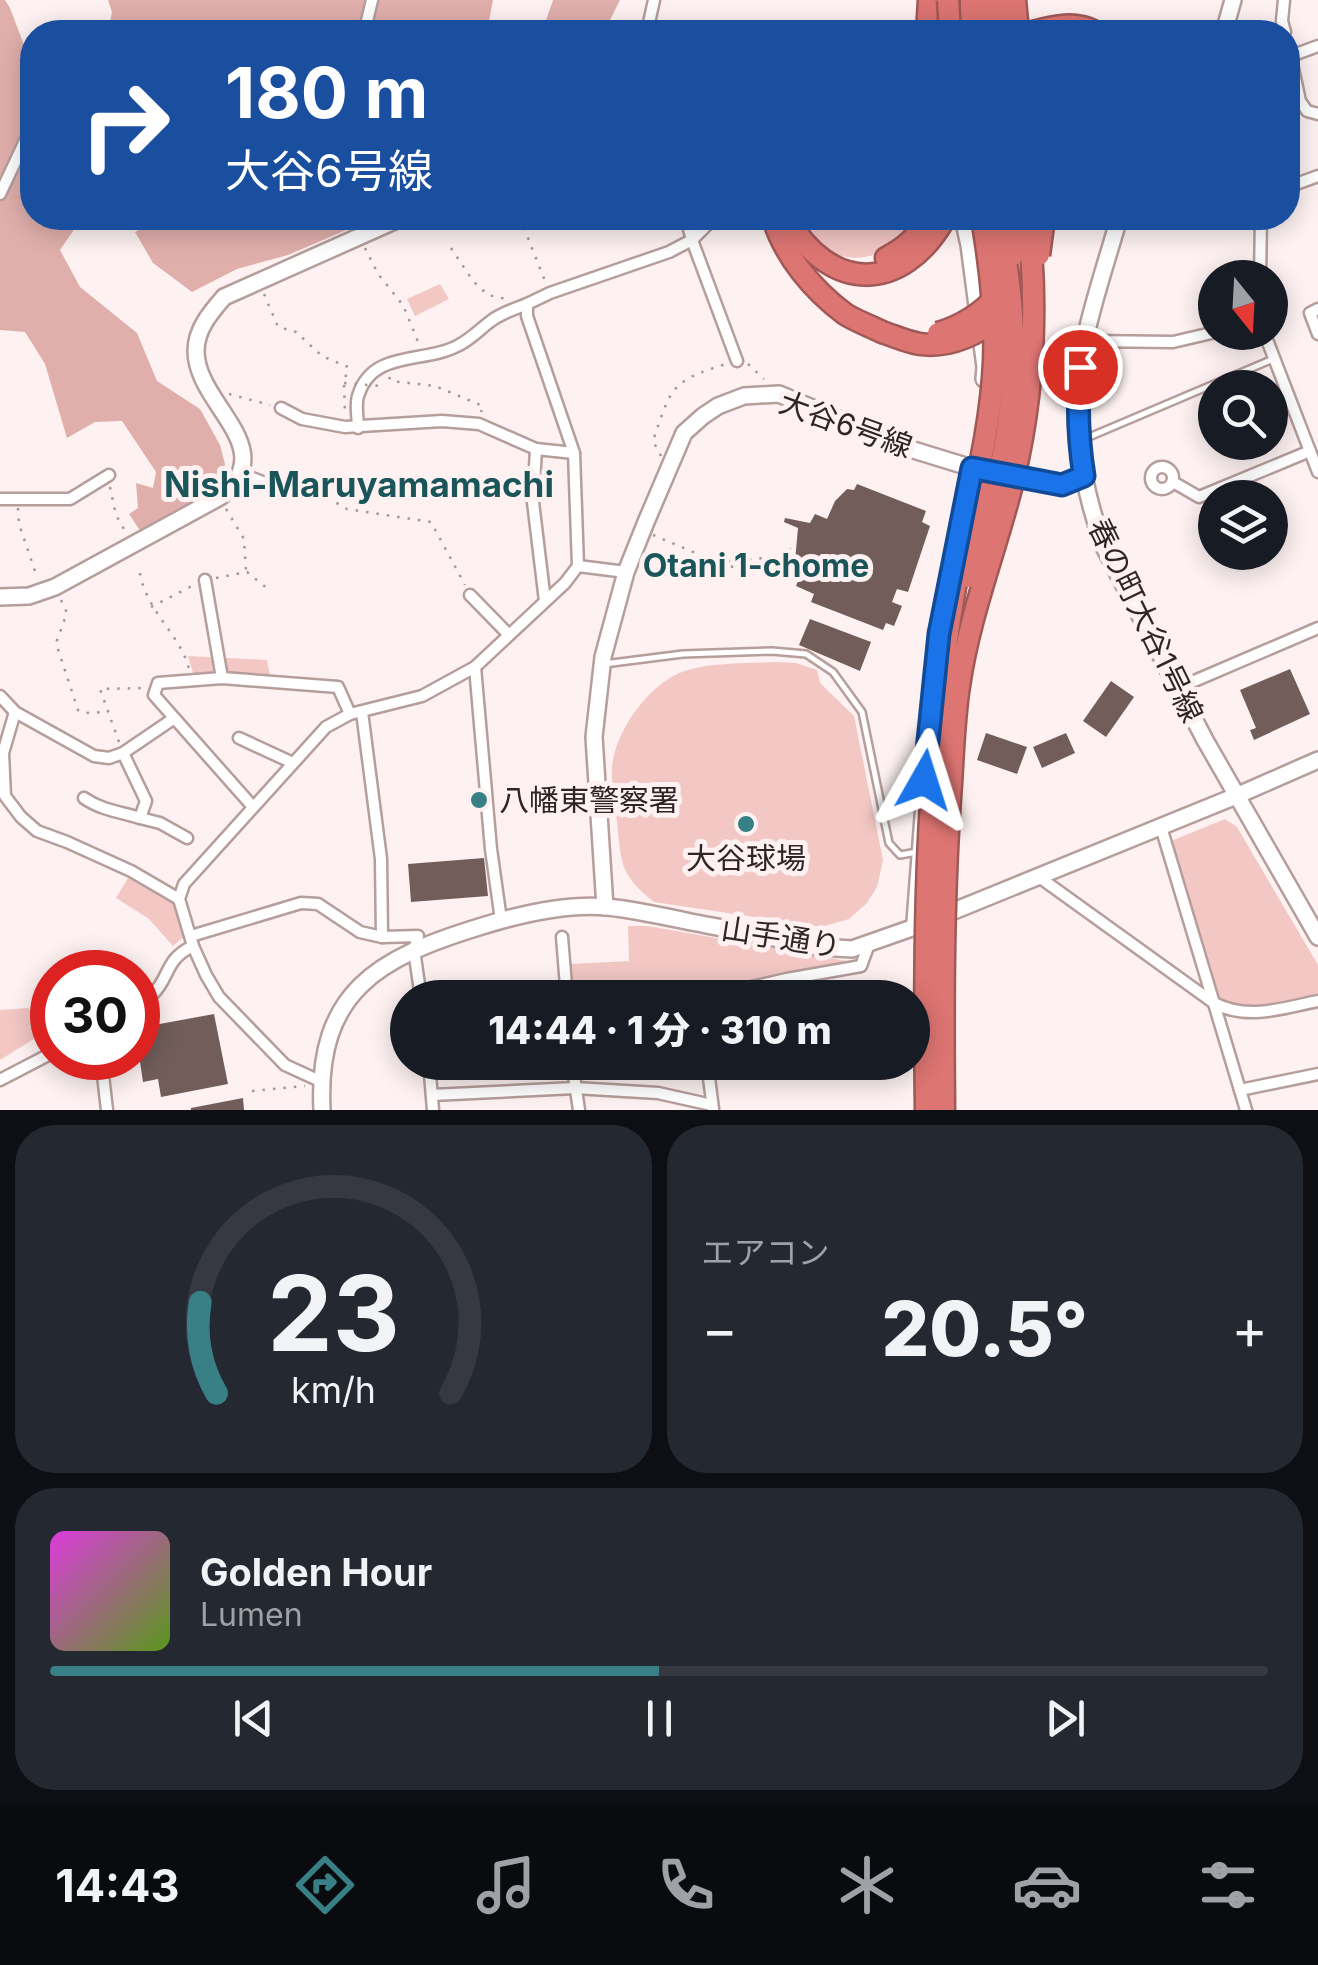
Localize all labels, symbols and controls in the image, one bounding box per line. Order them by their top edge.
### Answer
text: 180 m [225,50,428,135]
icon: right [60,60,190,190]
text: 大谷6号線 [225,143,433,198]
north arrow [1198,260,1288,350]
map controls [1198,260,1288,570]
pin [1038,325,1123,410]
icon: arrive [1053,340,1108,395]
button: search [1198,370,1288,460]
street label: 大谷6号線 [775,383,917,465]
district label: Nishi-Maruyamamachi [164,463,554,505]
button: layers [1198,480,1288,570]
street label: 春の町大谷1号線 [1081,512,1211,728]
district label: Otani 1-chome [643,546,869,585]
position arrow [872,728,976,832]
place label: 八幡東警察署 [499,782,679,818]
marker: 八幡東警察署 [468,789,490,811]
marker: 大谷球場 [735,813,757,835]
place label: 大谷球場 [686,840,806,876]
street label: 山手通り [719,910,843,964]
speed limit sign: 30 [30,950,160,1080]
text: 14:44 · 1 分 · 310 m [488,1007,832,1053]
text: エアコン [702,1233,830,1272]
text: 23 [267,1250,400,1376]
text: 20.5° [881,1283,1088,1374]
text: − [702,1296,738,1362]
text: + [1232,1296,1268,1362]
text: km/h [291,1368,376,1412]
text: Golden Hour [200,1549,432,1595]
text: Lumen [200,1595,303,1634]
icon: previous [226,1691,281,1746]
icon: pause [632,1691,687,1746]
icon: next [1038,1691,1093,1746]
icon: directions [290,1850,360,1920]
icon: music [471,1850,541,1920]
icon: phone [651,1850,721,1920]
icon: climate [832,1850,902,1920]
icon: car [1012,1850,1082,1920]
icon: filters [1193,1850,1263,1920]
text: 14:43 [55,1858,180,1913]

